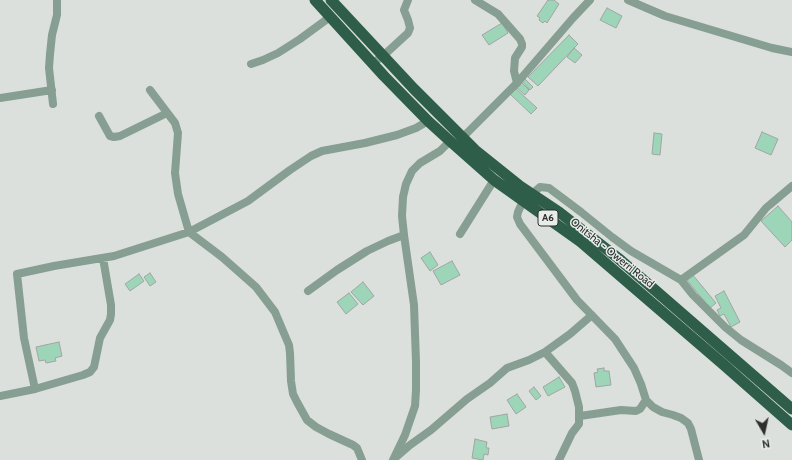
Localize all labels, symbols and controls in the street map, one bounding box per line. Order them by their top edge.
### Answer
road number: A6 [538,210,558,226]
street label: Onitsha - Owerri Road [568,215,656,291]
north arrow [744,412,784,452]
text: N [761,436,771,451]

